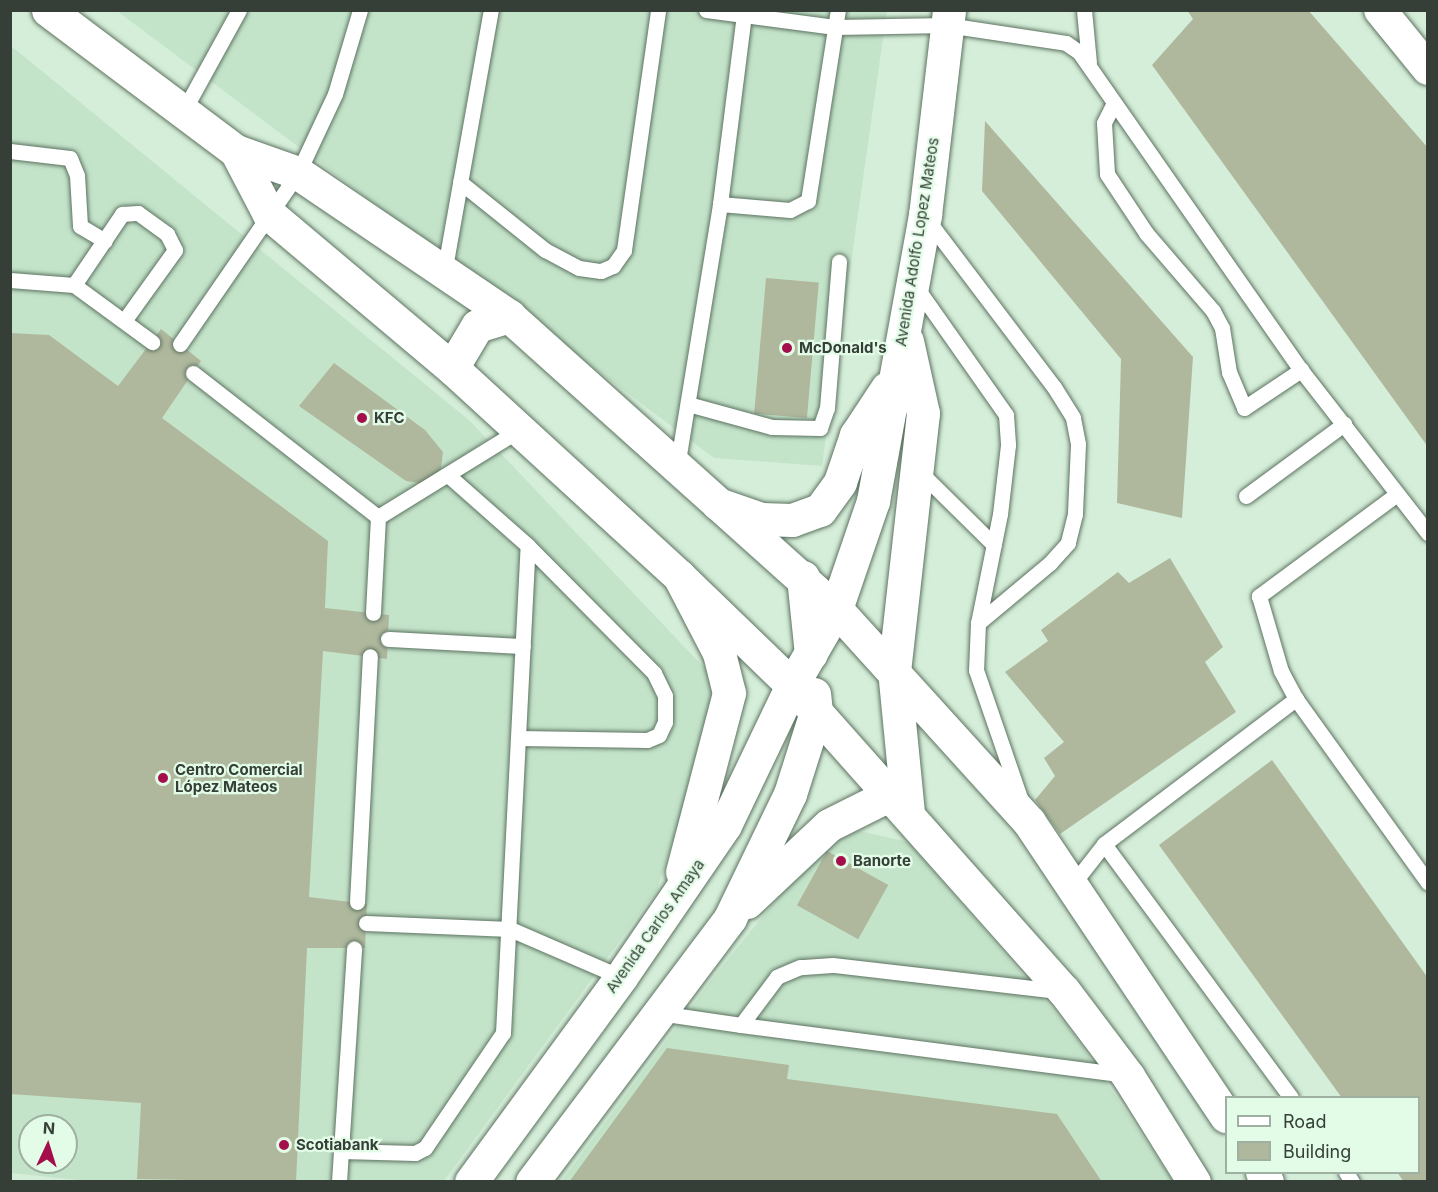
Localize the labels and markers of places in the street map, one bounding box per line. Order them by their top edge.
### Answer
place label: McDonald's [799,339,887,357]
marker: McDonald's [780,341,794,355]
place label: KFC [374,409,405,427]
marker: KFC [355,411,369,425]
place label: Centro Comercial López Mateos [175,760,303,795]
marker: Centro Comercial López Mateos [156,771,170,785]
place label: Banorte [853,852,911,870]
marker: Banorte [834,854,848,868]
place label: Scotiabank [296,1136,378,1154]
marker: Scotiabank [277,1138,291,1152]

